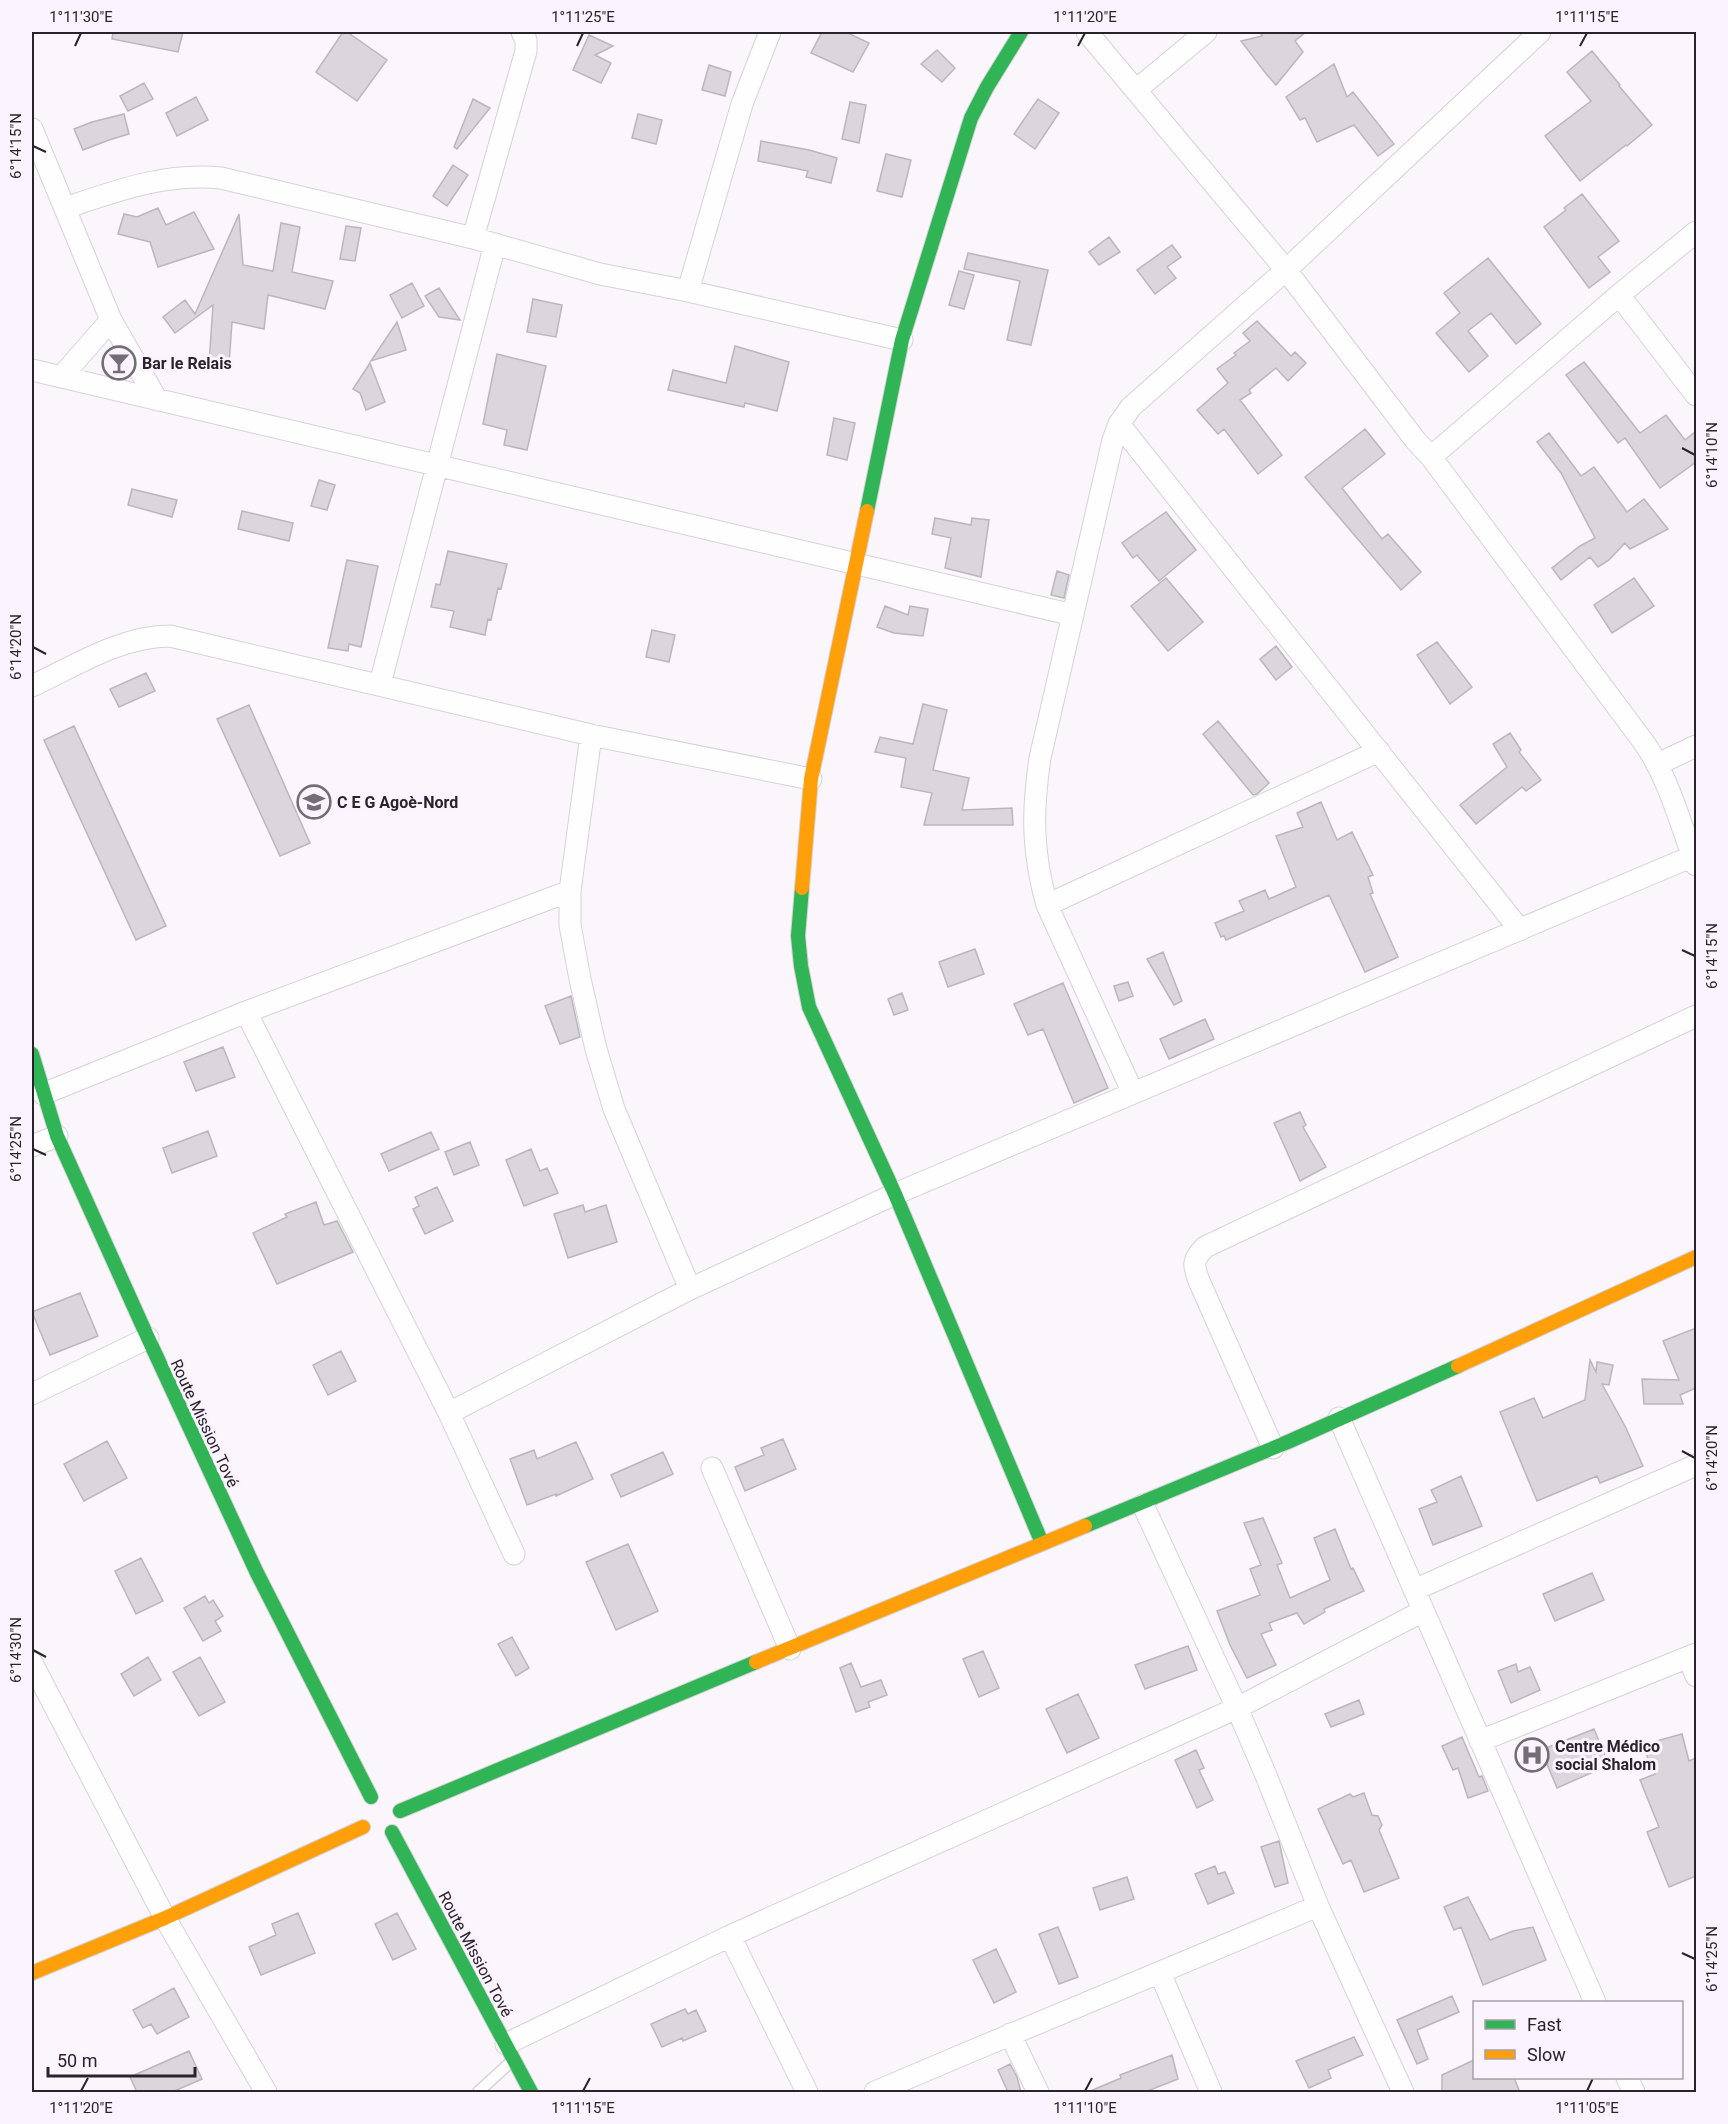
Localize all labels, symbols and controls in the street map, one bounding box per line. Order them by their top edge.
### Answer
text: 1°11'30"E [49,8,113,26]
text: 1°11'25"E [551,8,615,26]
text: 1°11'20"E [1053,8,1117,26]
text: 1°11'15"E [1555,8,1619,26]
text: 6°14'15"N [7,113,25,179]
bar icon: Bar le Relais [101,345,137,381]
place label: Bar le Relais [142,354,232,373]
text: 6°14'10"N [1703,422,1721,488]
text: 6°14'20"N [7,614,25,680]
school or university icon: C E G Agoè-Nord [296,784,332,820]
place label: C E G Agoè-Nord [337,793,458,812]
text: 6°14'15"N [1703,923,1721,989]
text: 6°14'25"N [7,1116,25,1182]
street label: Route Mission Tové [167,1356,243,1490]
text: 6°14'20"N [1703,1425,1721,1491]
text: 6°14'30"N [7,1617,25,1683]
hospital icon: Centre Médico social Shalom [1514,1737,1550,1773]
place label: Centre Médico social Shalom [1555,1737,1660,1774]
street label: Route Mission Tové [434,1888,517,2020]
text: 6°14'25"N [1703,1926,1721,1992]
legend [1473,2001,1683,2079]
text: Fast [1527,2014,1562,2035]
scale bar [48,2040,195,2078]
text: Slow [1527,2044,1566,2065]
text: 50 m [57,2050,97,2071]
text: 1°11'20"E [49,2099,113,2117]
text: 1°11'15"E [551,2099,615,2117]
text: 1°11'10"E [1053,2099,1117,2117]
text: 1°11'05"E [1555,2099,1619,2117]

